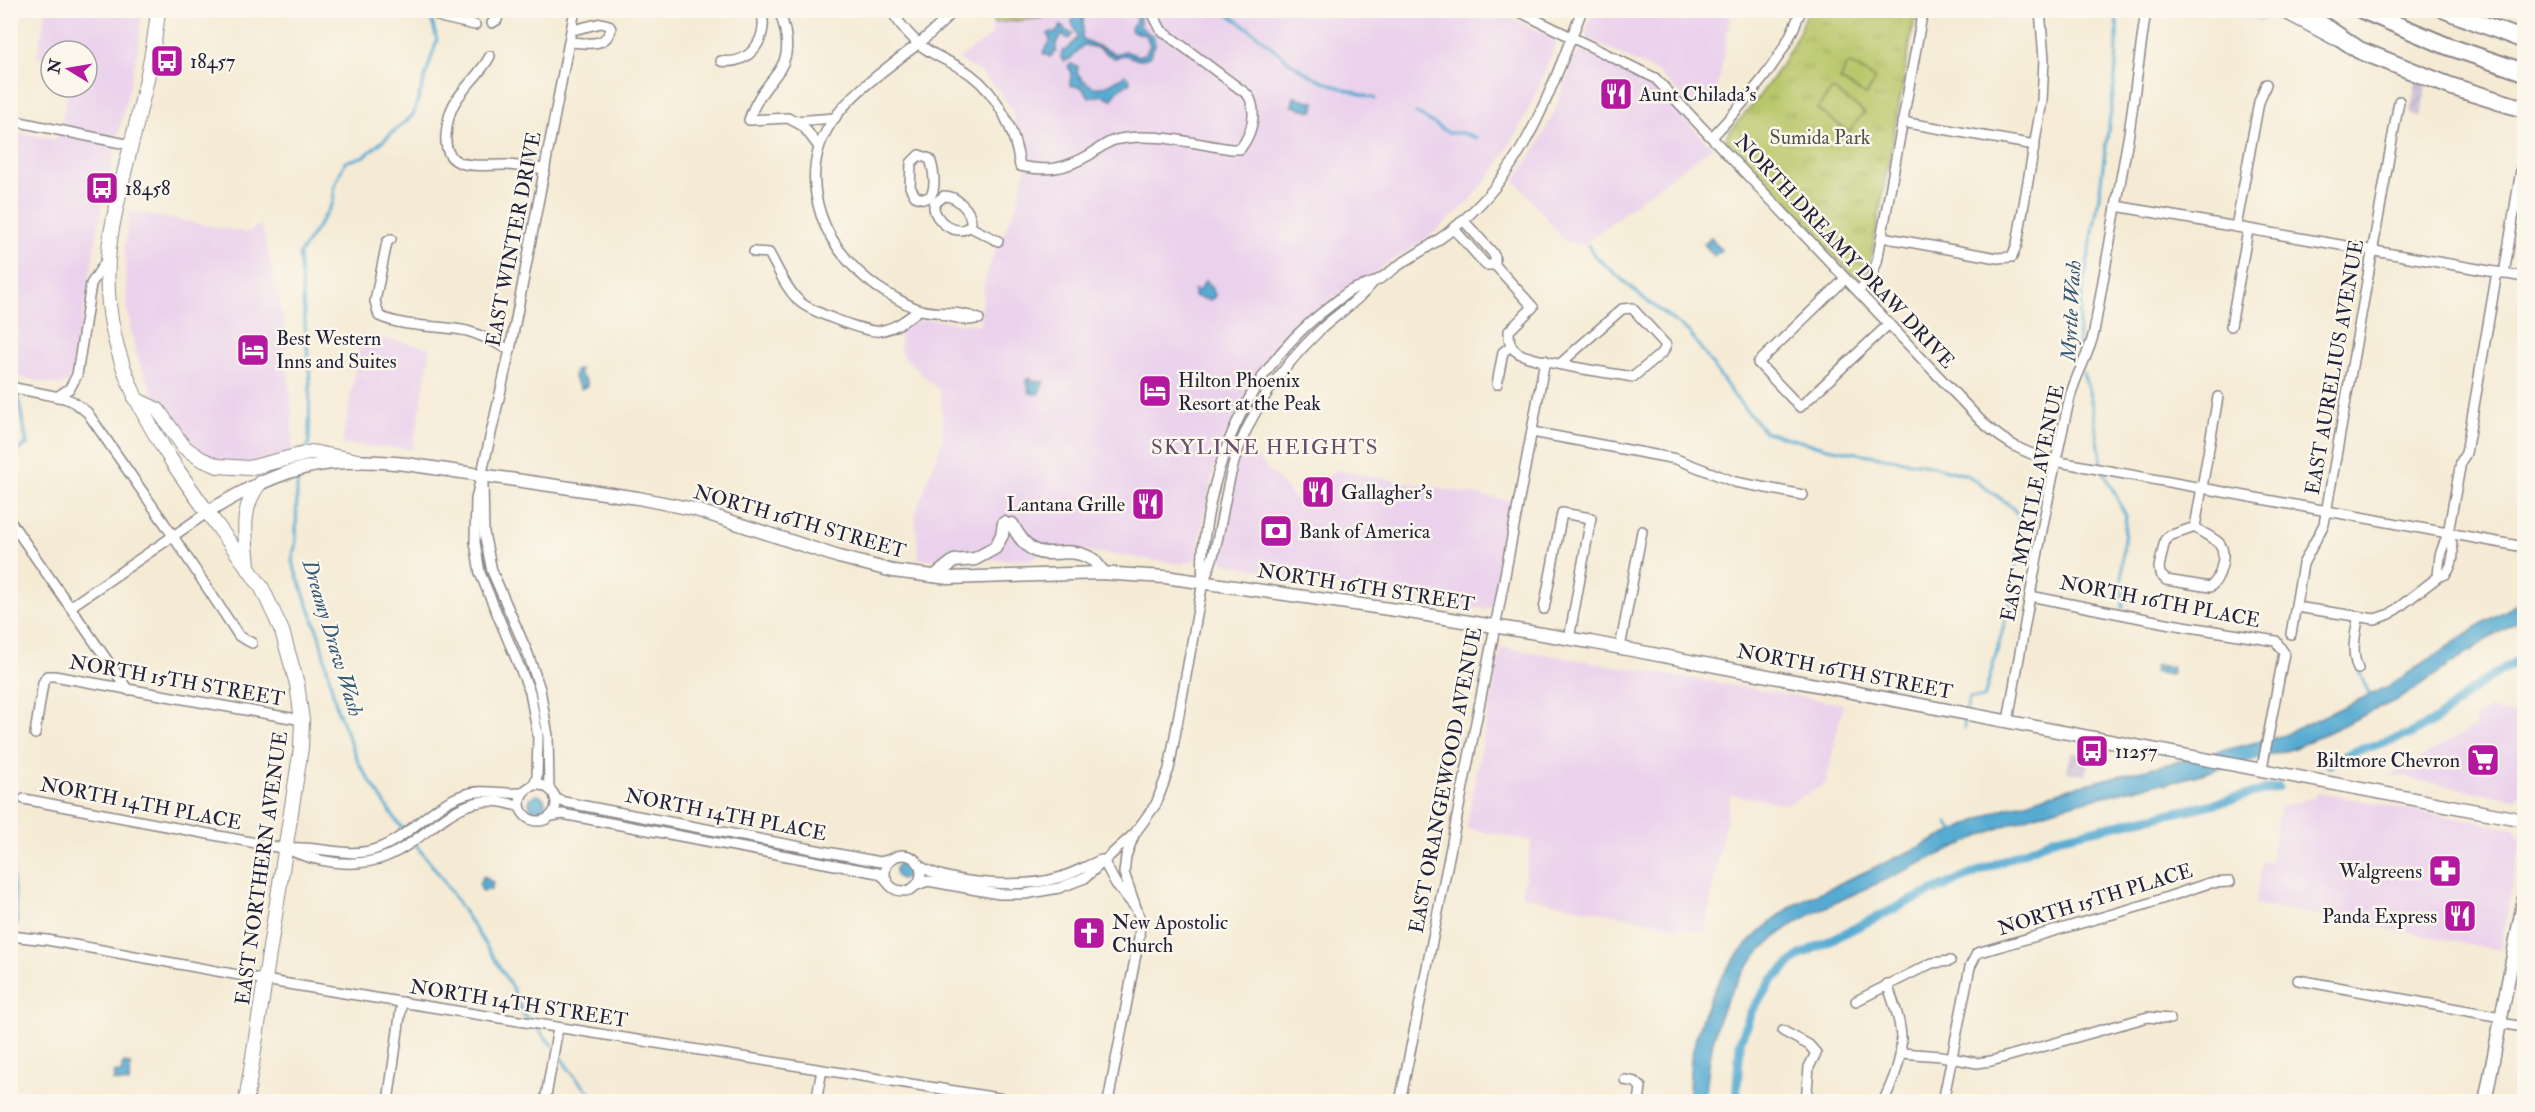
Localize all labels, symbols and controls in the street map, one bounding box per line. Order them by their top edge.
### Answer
north arrow [39,39,99,99]
bus stop icon: 18457 [149,43,185,79]
place label: 18457 [190,49,235,74]
text: N [44,57,67,76]
restaurant icon: Aunt Chilada's [1598,76,1634,112]
place label: Aunt Chilada's [1638,82,1756,107]
park label: Sumida Park [1770,125,1871,150]
street label: EAST WINTER DRIVE [480,129,547,349]
street label: NORTH DREAMY DRAW DRIVE [1729,129,1960,374]
bus stop icon: 18458 [84,170,120,206]
place label: 18458 [125,176,170,201]
street label: EAST AURELIUS AVENUE [2300,238,2369,497]
water label: Myrtle Wash [2055,260,2088,364]
place label: Best Western Inns and Suites [276,326,397,374]
hotel icon: Best Western Inns and Suites [235,332,271,368]
place label: Hilton Phoenix Resort at the Peak [1178,368,1321,416]
hotel icon: Hilton Phoenix Resort at the Peak [1137,373,1173,409]
street label: EAST MYRTLE AVENUE [1995,382,2070,624]
district label: SKYLINE HEIGHTS [1151,434,1379,461]
restaurant icon: Gallagher's [1300,474,1336,510]
street label: NORTH 16TH STREET [691,479,909,564]
place label: Gallagher's [1341,480,1433,505]
restaurant icon: Lantana Grille [1130,486,1166,522]
place label: Lantana Grille [1007,492,1125,517]
bank icon: Bank of America [1258,513,1294,549]
place label: Bank of America [1299,519,1431,544]
water label: Dreamy Draw Wash [296,555,369,720]
street label: NORTH 16TH STREET [1256,558,1476,617]
street label: NORTH 16TH PLACE [2058,570,2262,633]
street label: EAST ORANGEWOOD AVENUE [1404,625,1487,935]
street label: NORTH 16TH STREET [1735,638,1955,705]
street label: NORTH 15TH STREET [67,649,287,712]
street label: EAST NORTHERN AVENUE [230,730,293,1006]
bus stop icon: 11257 [2074,733,2110,769]
place label: 11257 [2115,739,2157,764]
supermarket icon: Biltmore Chevron [2465,742,2501,778]
place label: Biltmore Chevron [2316,748,2460,773]
street label: NORTH 14TH PLACE [38,772,244,835]
street label: NORTH 14TH PLACE [623,783,829,846]
pharmacy icon: Walgreens [2427,853,2463,889]
street label: NORTH 15TH PLACE [1995,858,2196,941]
place label: Walgreens [2338,859,2422,884]
restaurant icon: Panda Express [2442,898,2478,934]
place label: Panda Express [2322,904,2437,930]
place label: New Apostolic Church [1112,910,1228,958]
church icon: New Apostolic Church [1071,915,1107,951]
street label: NORTH 14TH STREET [408,974,630,1033]

